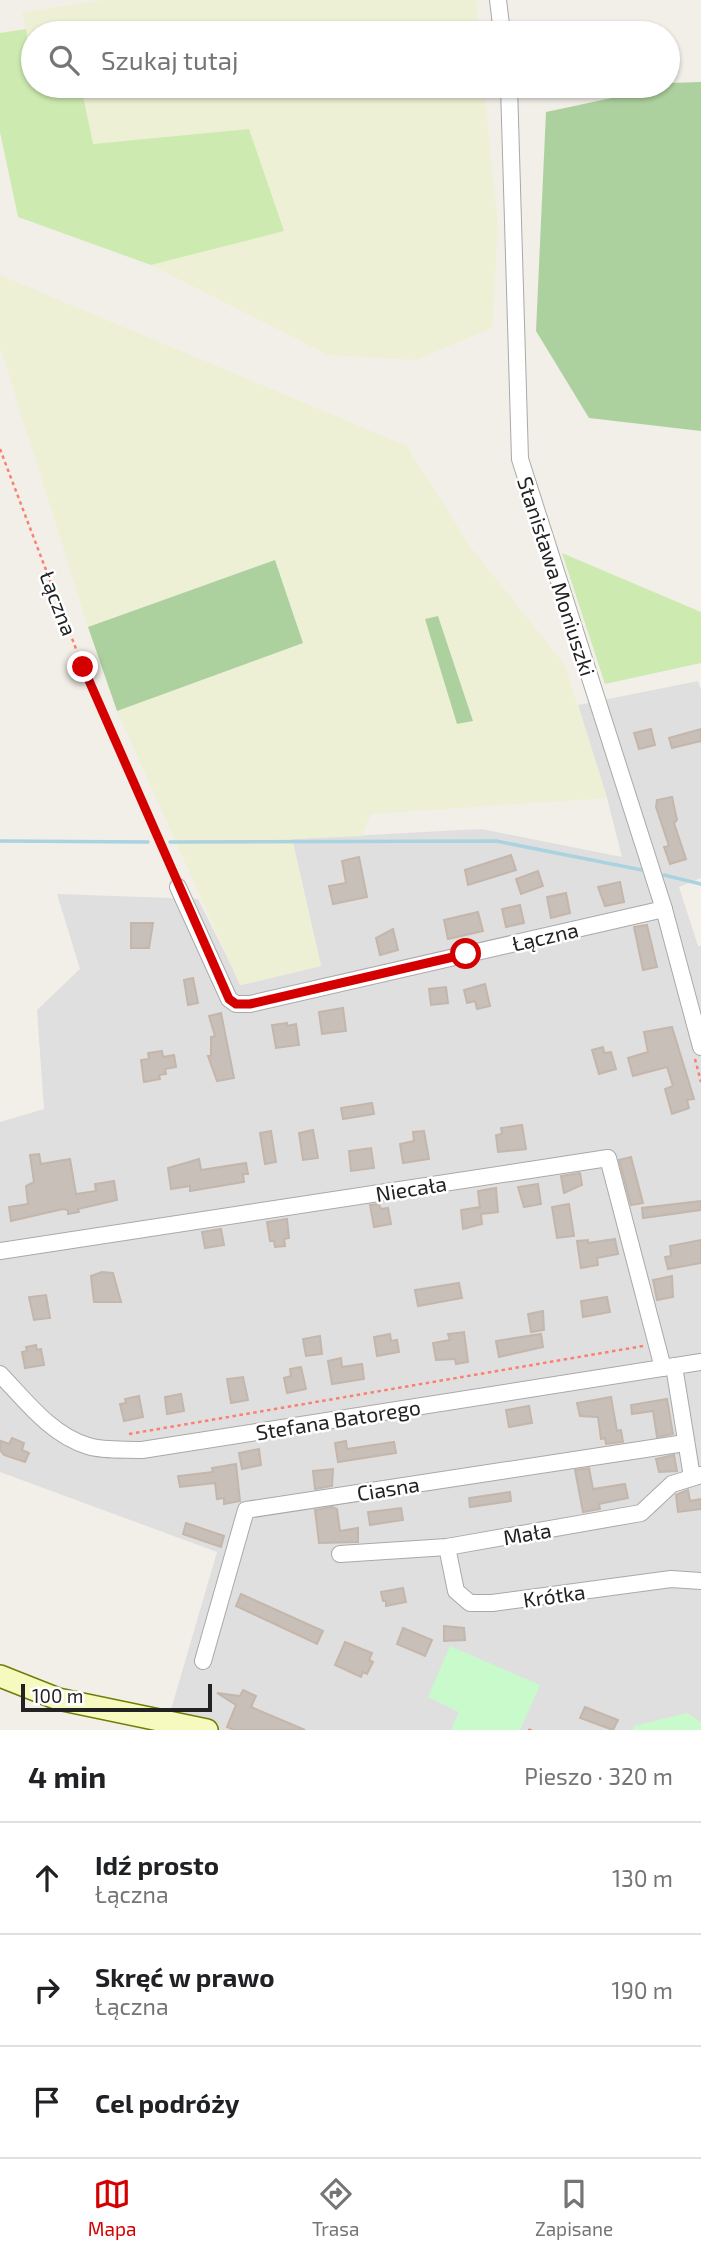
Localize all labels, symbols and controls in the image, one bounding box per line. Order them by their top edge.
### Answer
search box [21,21,680,98]
icon: search [45,41,83,79]
text: Szukaj tutaj [101,44,238,75]
street label: Stanisława Moniuszki [513,473,601,679]
street label: Łączna [35,567,83,639]
route end [67,651,98,682]
street label: Łączna [509,916,581,956]
route start [450,938,481,969]
street label: Niecała [374,1170,448,1206]
street label: Stefana Batorego [254,1394,422,1444]
street label: Ciasna [355,1471,421,1505]
street label: Mała [501,1516,553,1550]
street label: Krótka [521,1578,587,1612]
scale bar [21,1681,212,1713]
text: 100 m [32,1684,83,1707]
text: 4 min [28,1758,106,1794]
text: Pieszo · 320 m [524,1762,673,1790]
text: Idź prosto [95,1849,219,1880]
icon: ahead [28,1859,66,1897]
text: 130 m [612,1864,673,1892]
text: Łączna [95,1880,169,1908]
text: Skręć w prawo [95,1961,275,1992]
icon: right [28,1971,66,2009]
text: 190 m [612,1976,673,2004]
text: Łączna [95,1992,169,2020]
icon: arrive [28,2083,66,2121]
text: Cel podróży [95,2087,240,2118]
tab: Mapa [88,2175,136,2240]
tab: Trasa [312,2175,359,2240]
tab: Zapisane [535,2175,613,2240]

